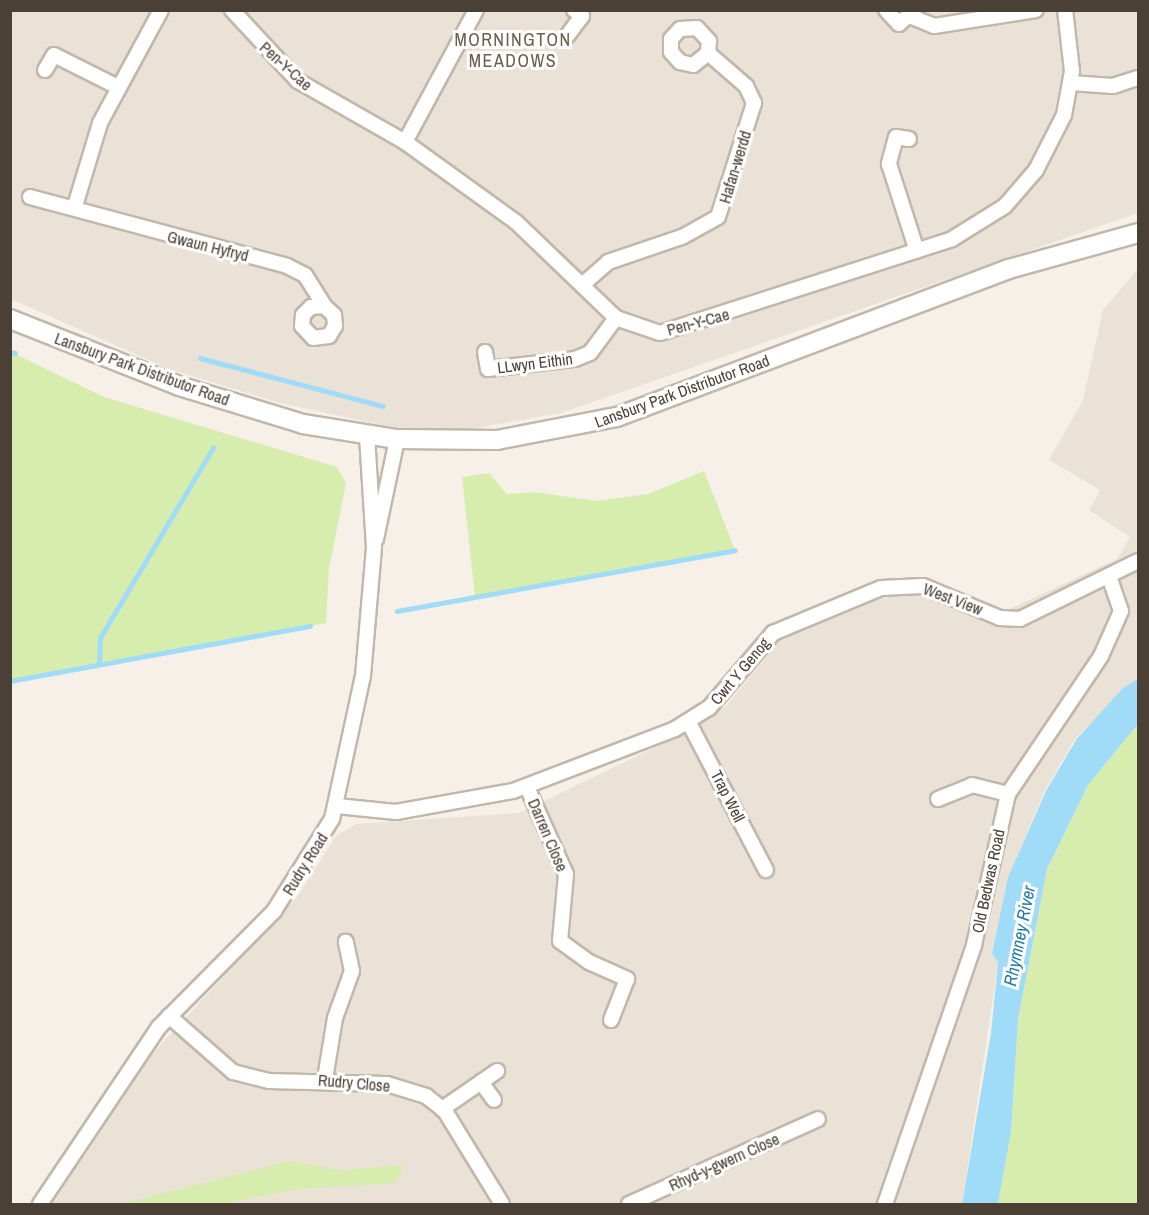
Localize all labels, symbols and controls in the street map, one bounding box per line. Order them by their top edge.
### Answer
district label: MORNINGTON MEADOWS [454,30,572,72]
street label: Pen-Y-Cae [256,38,316,94]
street label: Hafan-werdd [715,128,755,206]
street label: Gwaun Hyfryd [165,227,251,265]
street label: Pen-Y-Cae [665,304,731,340]
street label: Lansbury Park Distributor Road [52,328,232,410]
street label: LLwyn Eithin [496,349,574,377]
street label: Lansbury Park Distributor Road [592,350,772,432]
street label: West View [920,579,986,619]
street label: Cwrt Y Genog [706,633,774,709]
street label: Trap Well [707,767,749,825]
street label: Darren Close [524,796,572,874]
street label: Old Bedwas Road [968,827,1008,935]
street label: Rudry Road [278,829,332,899]
water label: Rhymney River [1000,884,1040,988]
street label: Rudry Close [317,1070,391,1096]
street label: Rhyd-y-gwern Close [666,1129,782,1195]

